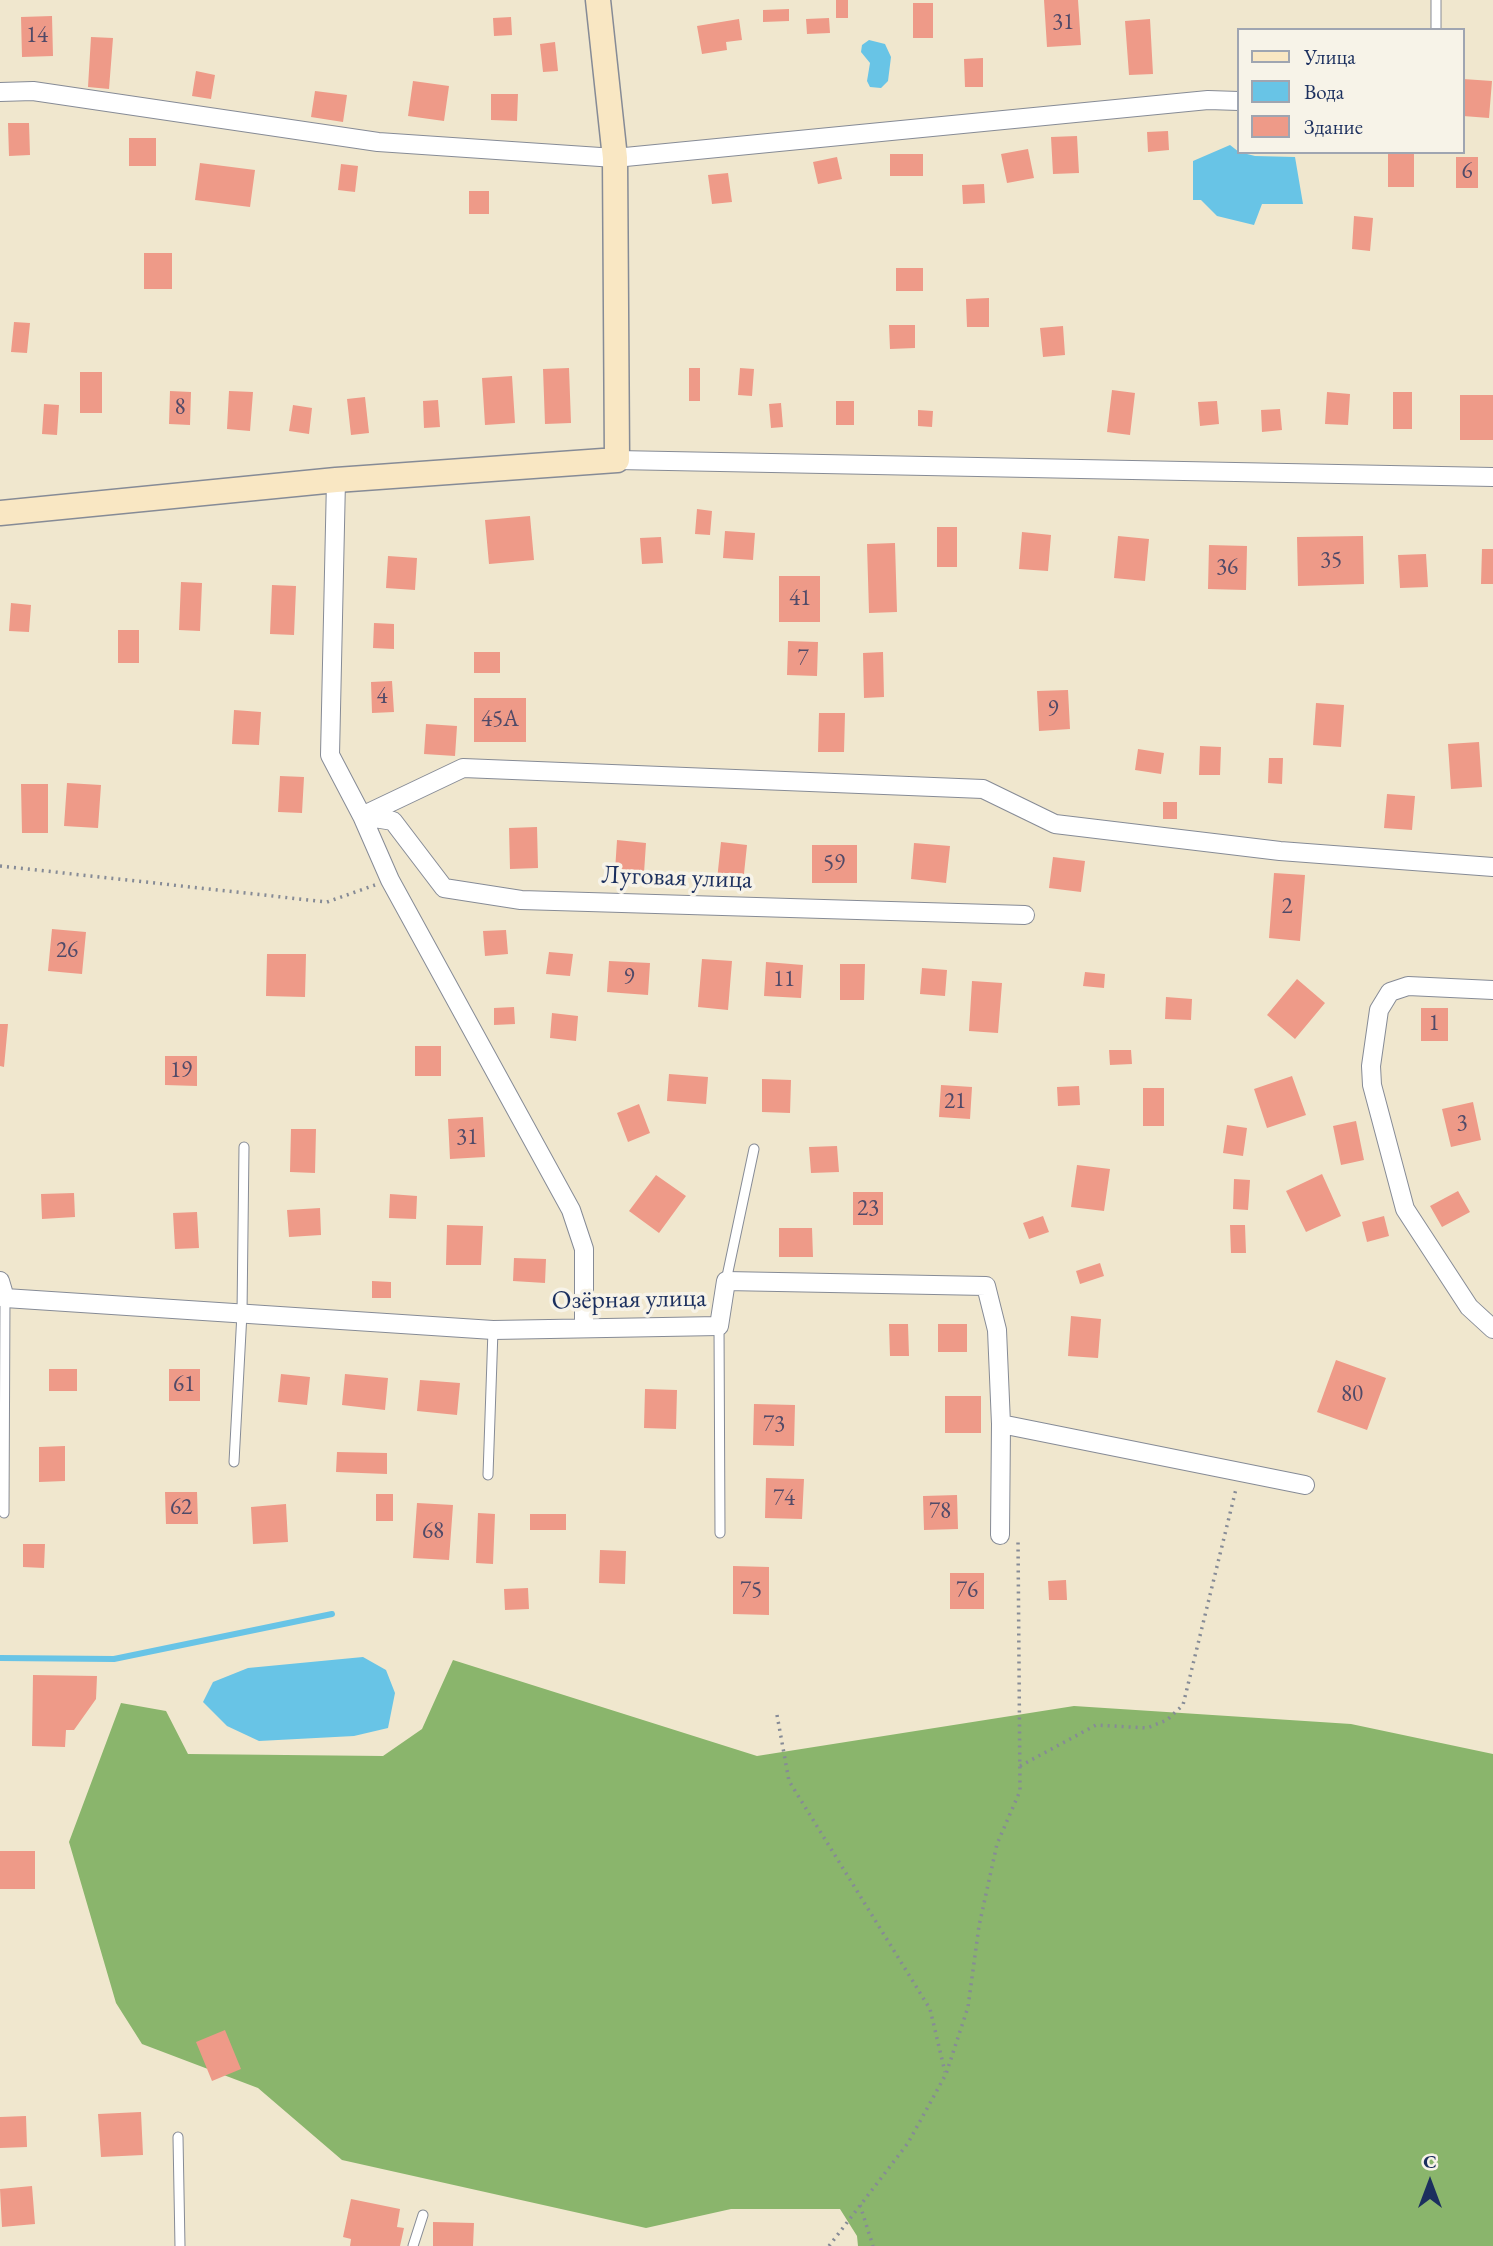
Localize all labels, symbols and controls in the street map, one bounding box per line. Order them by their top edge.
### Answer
house number: 31 [1052,9,1074,37]
house number: 14 [26,22,48,50]
legend [1238,28,1465,154]
text: Улица [1304,43,1356,70]
text: Вода [1304,78,1344,105]
text: Здание [1304,113,1363,140]
house number: 6 [1461,158,1473,186]
house number: 8 [174,394,186,422]
house number: 35 [1320,547,1342,575]
house number: 36 [1216,554,1238,582]
house number: 41 [789,585,811,613]
house number: 7 [797,645,809,673]
house number: 4 [376,683,388,711]
house number: 9 [1047,696,1059,724]
house number: 45А [481,706,519,734]
house number: 59 [823,850,845,878]
street label: Луговая улица [601,860,753,896]
house number: 2 [1281,893,1293,921]
house number: 26 [56,937,78,965]
house number: 9 [623,964,635,992]
house number: 11 [773,966,795,994]
house number: 1 [1428,1010,1440,1038]
house number: 19 [170,1057,192,1085]
house number: 21 [944,1088,966,1116]
house number: 3 [1456,1110,1468,1138]
house number: 31 [456,1124,478,1152]
house number: 23 [857,1195,879,1223]
street label: Озёрная улица [551,1283,707,1317]
house number: 61 [173,1371,195,1399]
house number: 80 [1341,1381,1363,1409]
house number: 73 [763,1411,785,1439]
house number: 74 [773,1485,795,1513]
house number: 62 [170,1494,192,1522]
house number: 78 [929,1498,951,1526]
house number: 68 [422,1518,444,1546]
house number: 75 [740,1577,762,1605]
house number: 76 [956,1577,978,1605]
north arrow [1395,2148,1465,2218]
text: С [1423,2149,1437,2174]

